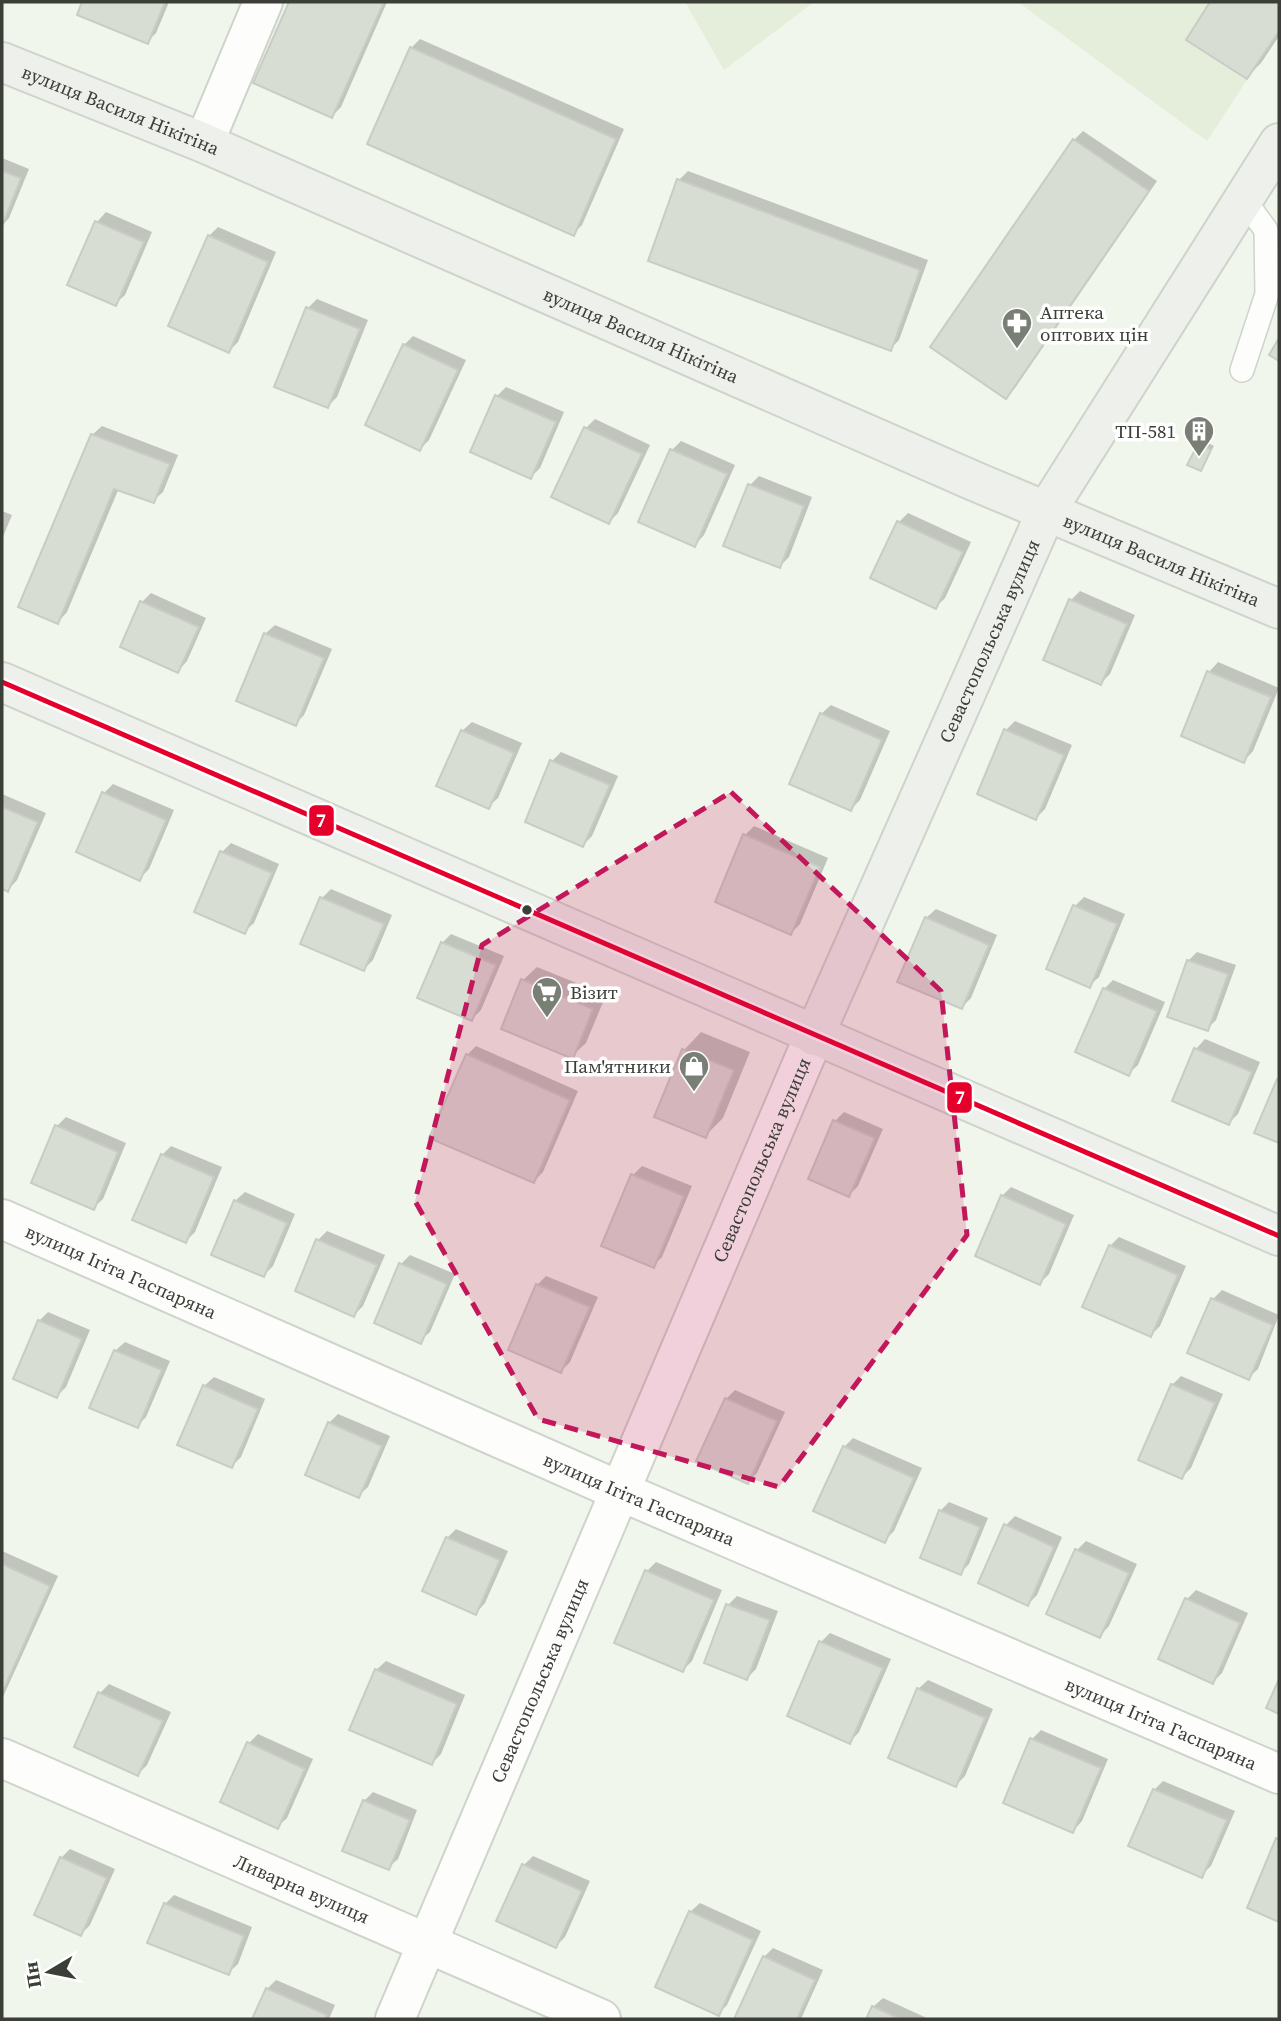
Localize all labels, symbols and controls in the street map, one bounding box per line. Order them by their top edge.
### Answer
street label: вулиця Василя Нікітіна [18,58,224,161]
street label: вулиця Василя Нікітіна [539,281,743,389]
place label: Аптека оптових цін [1040,299,1149,347]
pharmacy icon: Аптека оптових цін [1000,306,1034,350]
building icon: ТП-581 [1182,414,1216,458]
place label: ТП-581 [1115,418,1176,444]
street label: вулиця Василя Нікітіна [1059,507,1264,613]
street label: Севастопольська вулиця [932,535,1045,747]
line badge: 7 [308,804,335,837]
text: 7 [316,807,326,833]
unlabelled marker [520,903,534,917]
supermarket icon: Візит [530,975,564,1019]
place label: Візит [570,979,618,1005]
shop icon: Пам'ятники [677,1049,711,1093]
place label: Пам'ятники [564,1053,671,1079]
street label: Севастопольська вулиця [706,1053,816,1266]
line badge: 7 [946,1081,973,1114]
text: 7 [955,1084,965,1110]
street label: вулиця Ігіта Гаспаряна [21,1218,221,1325]
street label: вулиця Ігіта Гаспаряна [539,1446,739,1552]
street label: Севастопольська вулиця [484,1574,594,1787]
street label: вулиця Ігіта Гаспаряна [1061,1671,1261,1776]
street label: Ливарна вулиця [230,1848,374,1930]
north arrow [14,1937,84,2007]
text: Пн [17,1960,47,1990]

